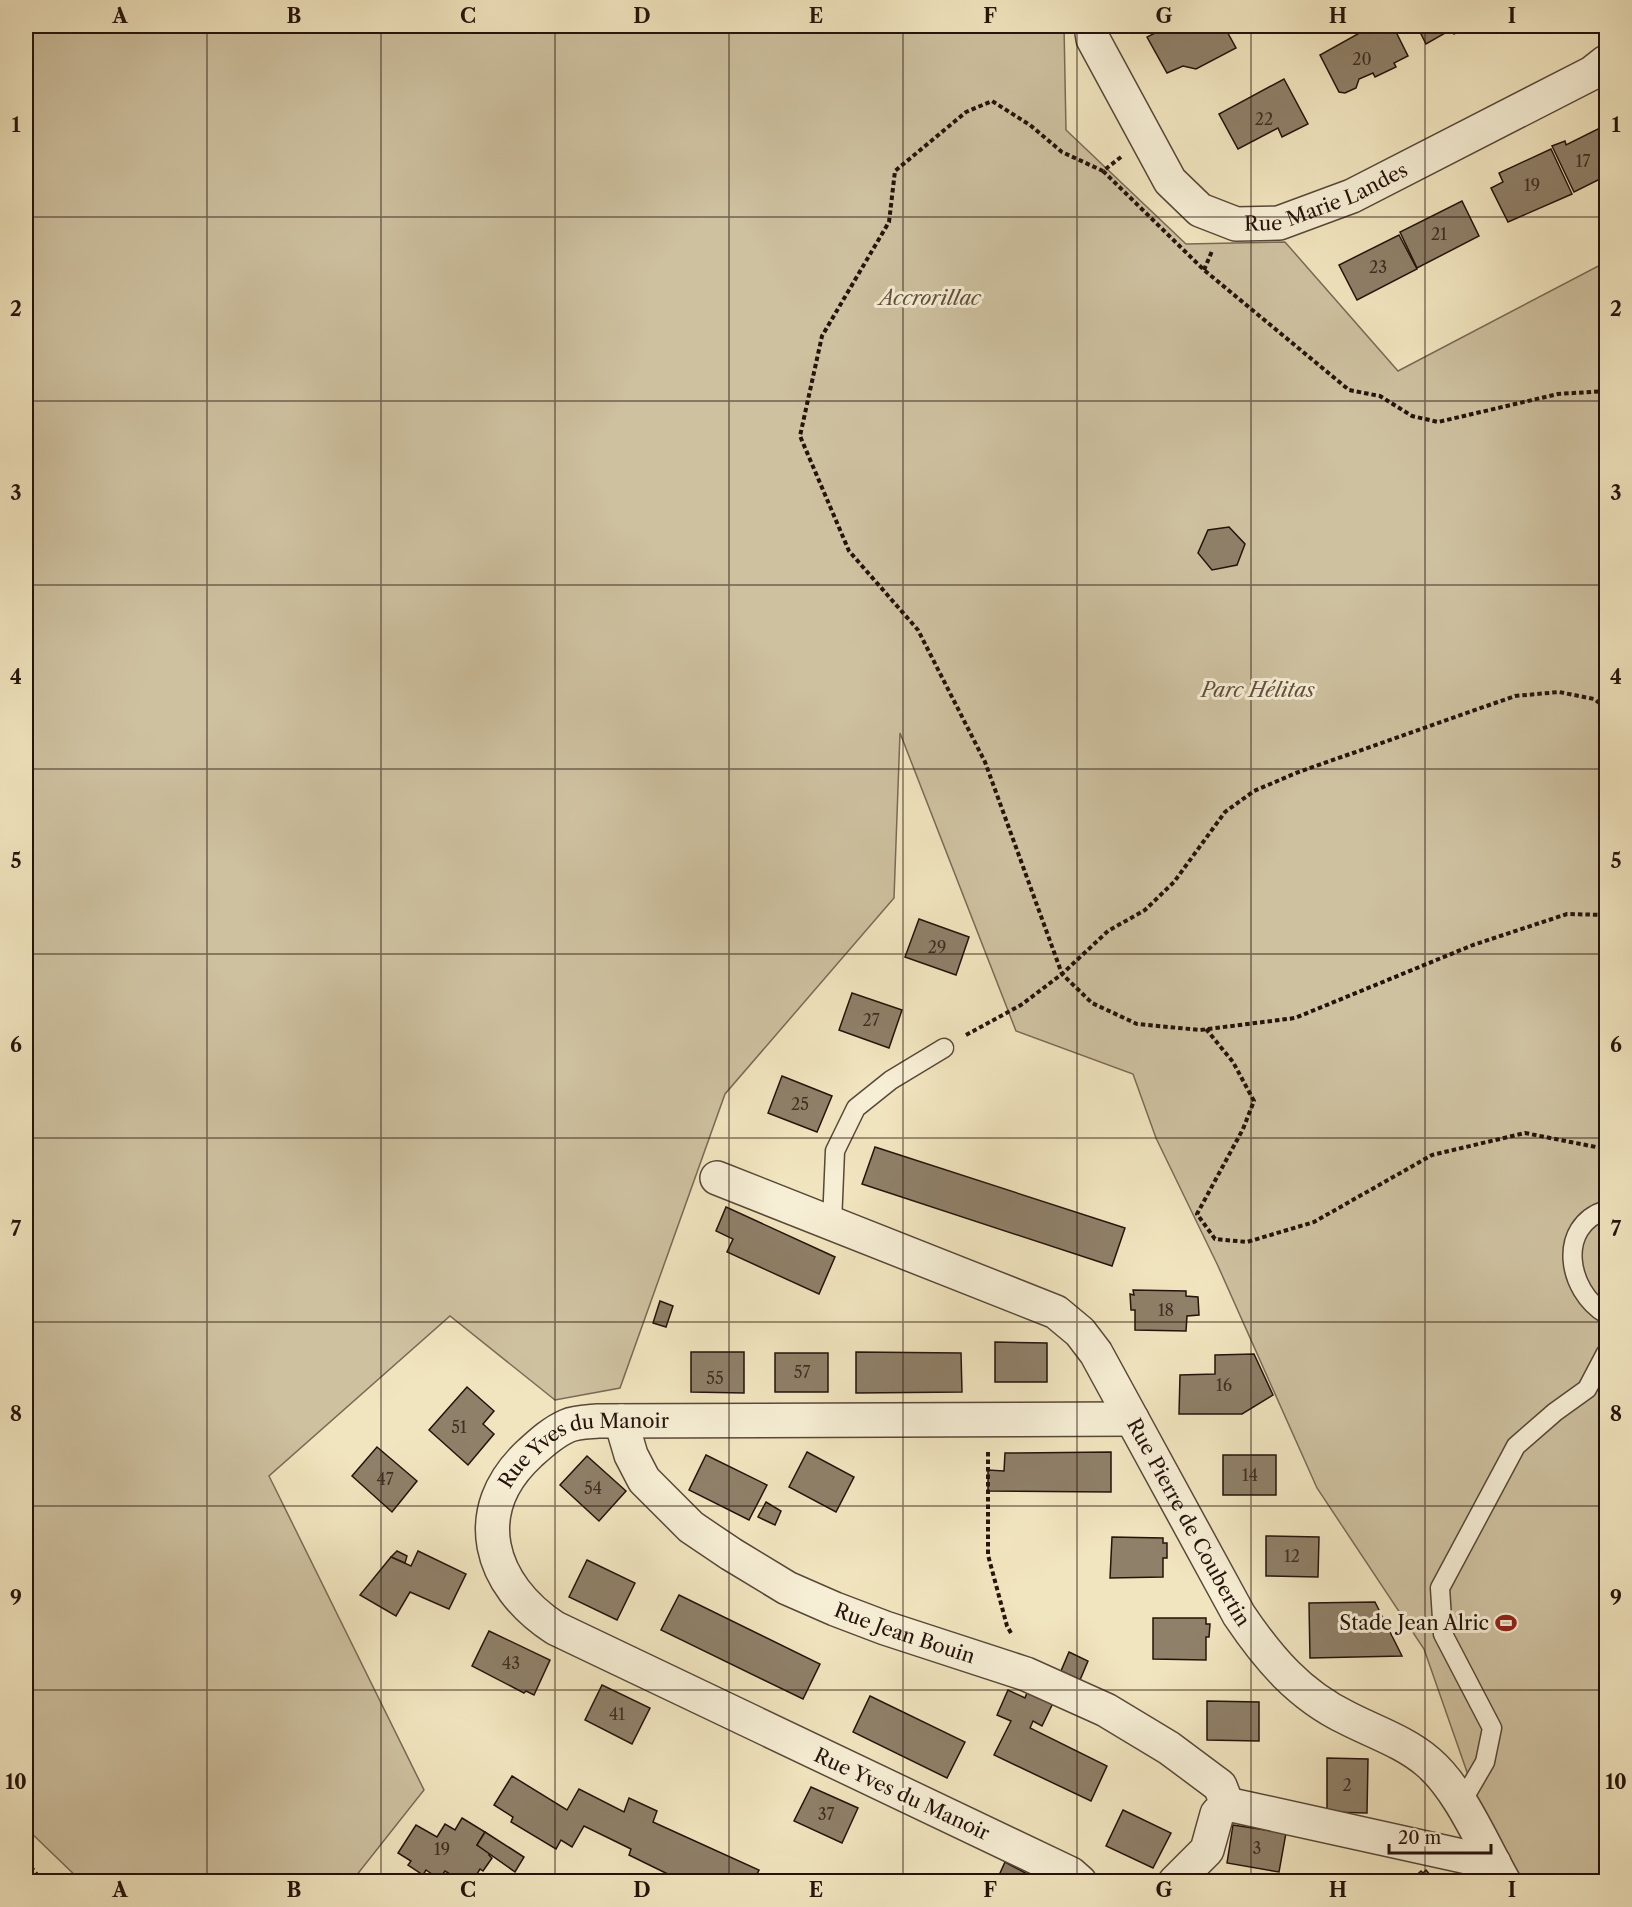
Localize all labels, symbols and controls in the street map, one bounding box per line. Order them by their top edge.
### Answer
text: A [111,4,128,28]
text: B [287,4,302,28]
text: C [460,4,476,28]
text: D [633,4,651,28]
text: E [809,4,823,28]
text: F [983,4,997,28]
text: G [1156,4,1173,28]
text: H [1329,4,1347,28]
text: I [1508,4,1516,28]
house number: 20 [1352,49,1372,69]
house number: 22 [1255,109,1273,129]
text: 1 [12,113,21,137]
text: 1 [1612,113,1621,137]
house number: 17 [1576,151,1590,171]
street label: Rue Marie Landes [1244,158,1412,236]
house number: 19 [1524,175,1540,195]
house number: 21 [1431,224,1447,244]
house number: 23 [1369,257,1387,277]
park label: Accrorillac [876,286,982,310]
text: 2 [10,297,22,321]
text: 2 [1610,297,1622,321]
text: 3 [10,481,22,505]
text: 3 [1610,481,1622,505]
text: 4 [10,665,22,689]
text: 4 [1610,665,1622,689]
park label: Parc Hélitas [1199,678,1315,702]
text: 5 [10,849,22,873]
text: 5 [1610,849,1622,873]
house number: 29 [928,937,946,957]
house number: 27 [862,1010,880,1030]
text: 6 [10,1033,22,1057]
text: 6 [1610,1033,1622,1057]
house number: 25 [791,1094,809,1114]
text: 7 [11,1217,22,1241]
text: 7 [1611,1217,1622,1241]
house number: 18 [1158,1300,1174,1320]
house number: 57 [794,1362,810,1382]
house number: 55 [706,1368,724,1388]
house number: 16 [1216,1375,1232,1395]
text: 8 [10,1402,22,1426]
text: 8 [1610,1402,1622,1426]
street label: Rue Yves du Manoir [493,1409,670,1492]
street label: Rue Pierre de Coubertin [1122,1414,1255,1631]
house number: 51 [451,1417,467,1437]
house number: 14 [1242,1465,1258,1485]
house number: 47 [376,1469,394,1489]
house number: 54 [584,1478,602,1498]
house number: 12 [1284,1546,1300,1566]
text: 9 [10,1586,22,1610]
text: 9 [1610,1586,1622,1610]
street label: Rue Jean Bouin [831,1598,978,1669]
place label: Stade Jean Alric [1339,1611,1489,1635]
sports icon: Stade Jean Alric [1494,1611,1518,1635]
house number: 43 [502,1653,520,1673]
house number: 41 [609,1704,625,1724]
street label: Rue Yves du Manoir [810,1743,994,1845]
text: 10 [5,1770,27,1794]
text: 10 [1605,1770,1627,1794]
house number: 2 [1342,1775,1352,1795]
house number: 37 [818,1804,834,1824]
scale bar [1389,1817,1491,1855]
text: 20 m [1398,1827,1442,1849]
house number: 3 [1253,1838,1261,1858]
house number: 19 [434,1839,450,1859]
text: A [111,1878,128,1902]
text: B [287,1878,302,1902]
text: C [460,1878,476,1902]
text: D [633,1878,651,1902]
text: E [809,1878,823,1902]
text: F [983,1878,997,1902]
text: G [1156,1878,1173,1902]
text: H [1329,1878,1347,1902]
text: I [1508,1878,1516,1902]

